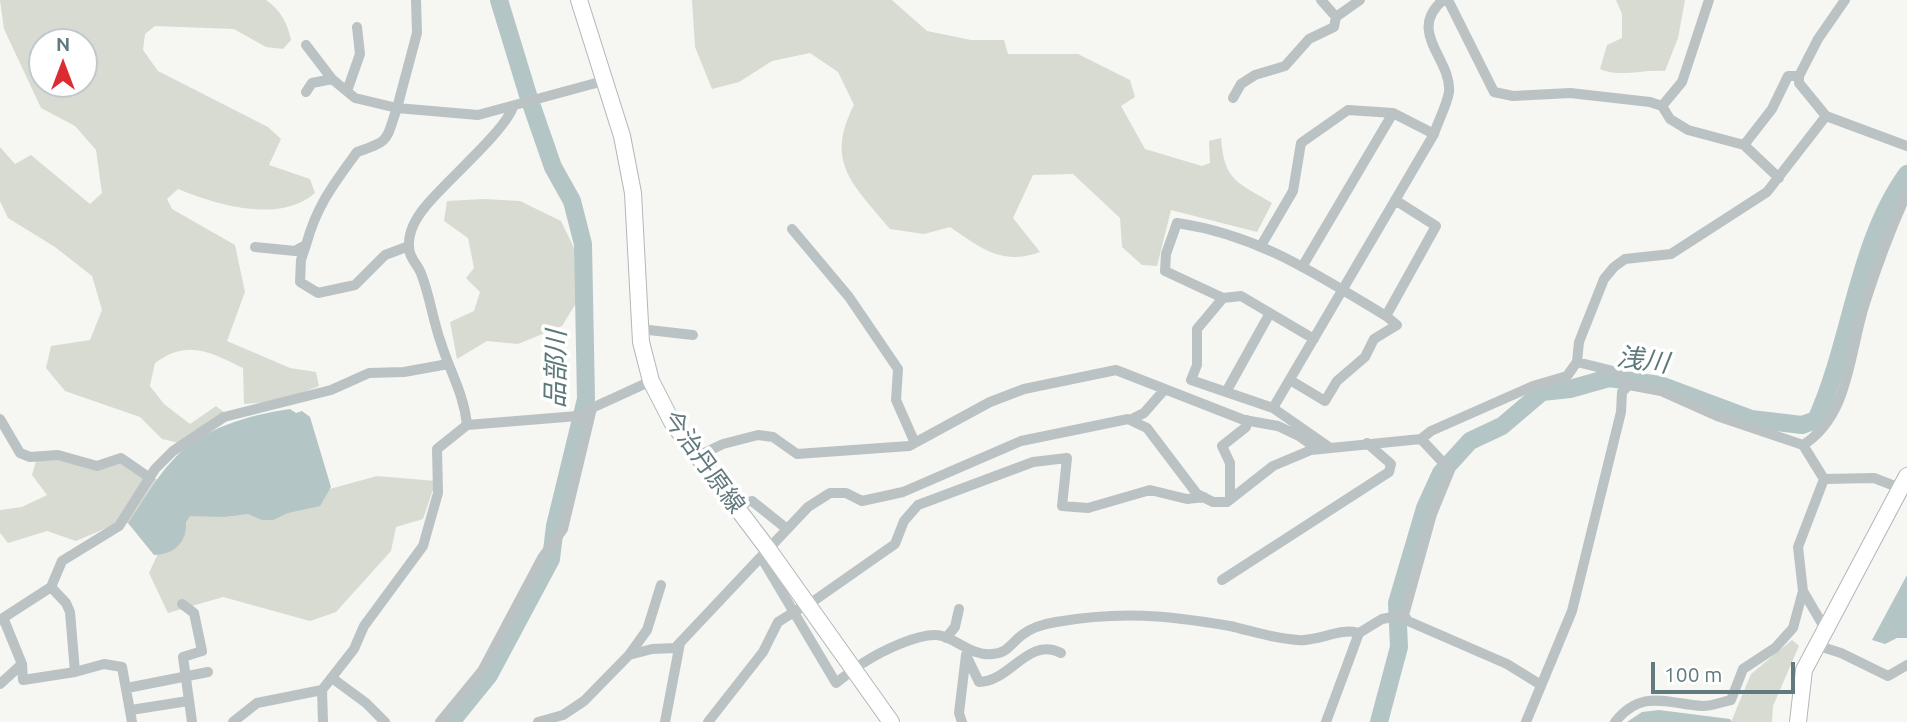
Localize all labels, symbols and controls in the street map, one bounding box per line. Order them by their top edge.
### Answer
north arrow [28,28,98,98]
text: N [56,33,70,55]
water label: 品部川 [540,330,572,408]
water label: 浅川 [1615,341,1671,379]
street label: 今治丹原線 [657,405,751,519]
scale bar [1655,648,1798,692]
text: 100 m [1664,662,1722,686]

